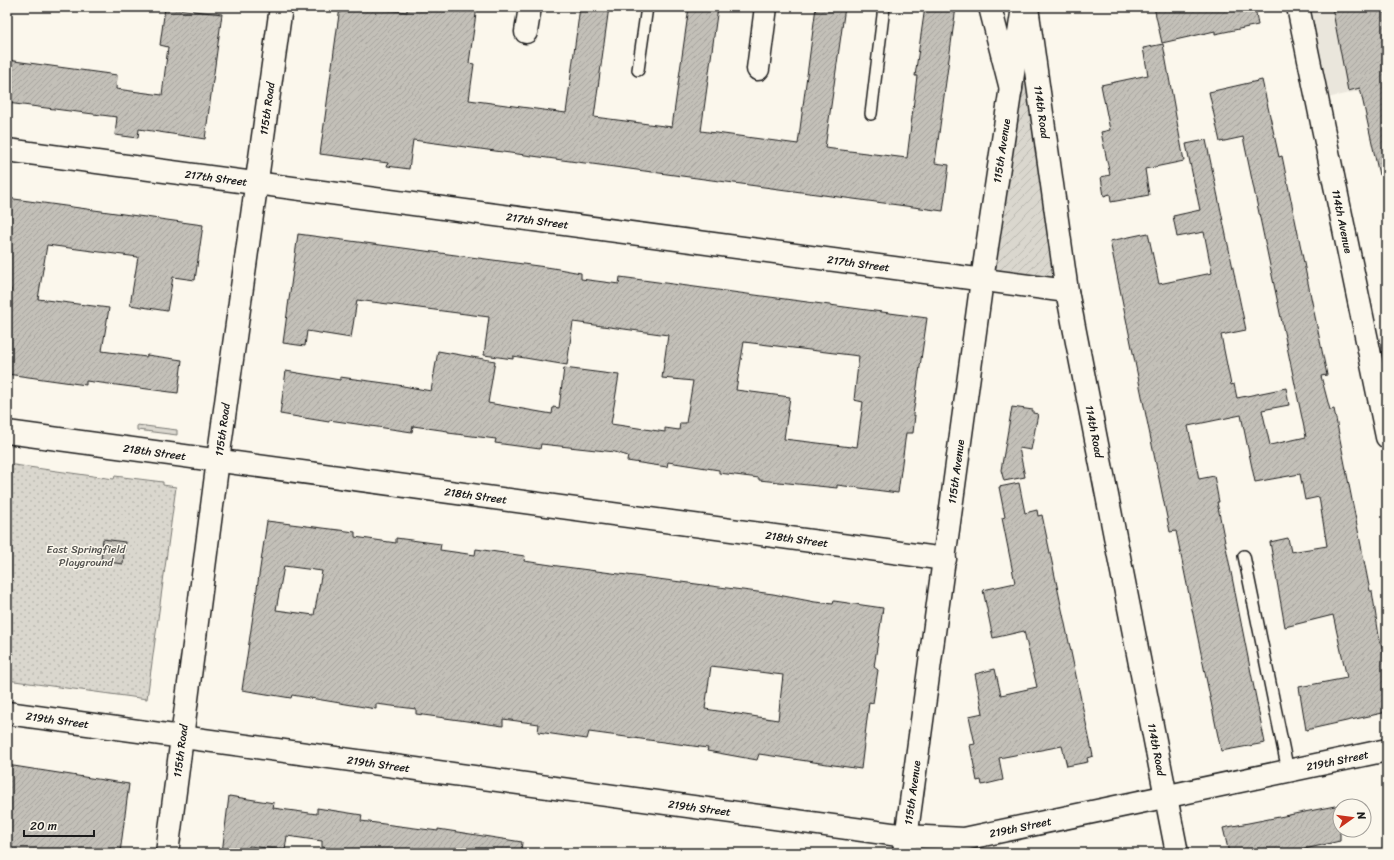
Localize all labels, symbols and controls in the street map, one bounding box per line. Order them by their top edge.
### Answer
street label: 115th Road [254,80,280,136]
street label: 114th Road [1029,84,1055,141]
street label: 115th Avenue [987,117,1016,184]
street label: 217th Street [184,164,249,191]
street label: 114th Avenue [1327,188,1358,256]
street label: 217th Street [505,207,570,234]
street label: 217th Street [826,250,891,277]
street label: 115th Road [209,401,235,457]
street label: 114th Road [1080,403,1109,461]
street label: 115th Avenue [942,437,970,505]
street label: 218th Street [122,438,187,466]
street label: 218th Street [443,482,508,509]
street label: 218th Street [764,525,830,553]
park label: East Springfield Playground [47,540,127,572]
street label: 219th Street [25,706,90,734]
street label: 114th Road [1142,721,1171,779]
street label: 115th Road [167,722,193,778]
street label: 219th Street [1304,745,1370,776]
street label: 219th Street [346,750,411,778]
street label: 115th Avenue [898,758,926,826]
street label: 219th Street [667,794,732,821]
north arrow [1332,798,1372,838]
text: N [1351,809,1371,822]
street label: 219th Street [987,811,1053,843]
scale bar [24,812,94,838]
text: 20 m [30,815,57,837]

